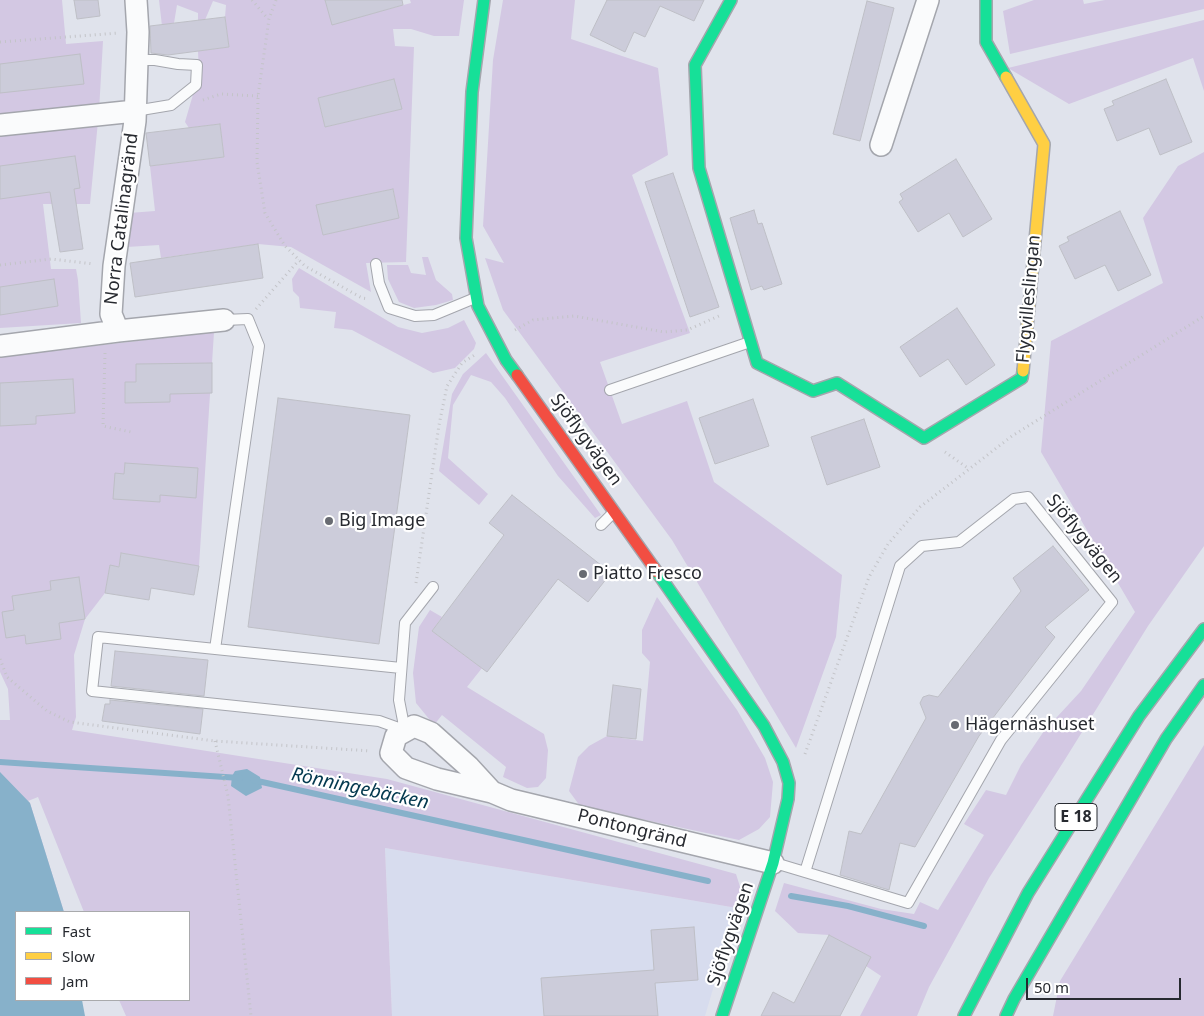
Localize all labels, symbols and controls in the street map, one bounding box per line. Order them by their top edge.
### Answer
street label: Norra Catalinagränd [101,132,143,306]
street label: Flygvilleslingan [1013,234,1045,364]
street label: Sjöflygvägen [545,390,627,490]
street label: Sjöflygvägen [1042,490,1126,588]
place label: Big Image [339,510,425,532]
marker: Big Image [323,515,335,527]
place label: Piatto Fresco [593,563,702,585]
marker: Piatto Fresco [577,568,589,580]
place label: Hägernäshuset [965,714,1094,736]
marker: Hägernäshuset [949,719,961,731]
water label: Rönningebäcken [289,763,431,815]
road number: E 18 [1055,804,1097,830]
street label: Pontongränd [575,805,689,853]
street label: Sjöflygvägen [703,879,759,989]
legend [15,911,190,1001]
text: Fast [62,921,91,941]
text: Slow [62,946,95,966]
scale bar [1029,968,1184,1000]
text: Jam [62,971,89,991]
text: 50 m [1034,977,1069,997]

